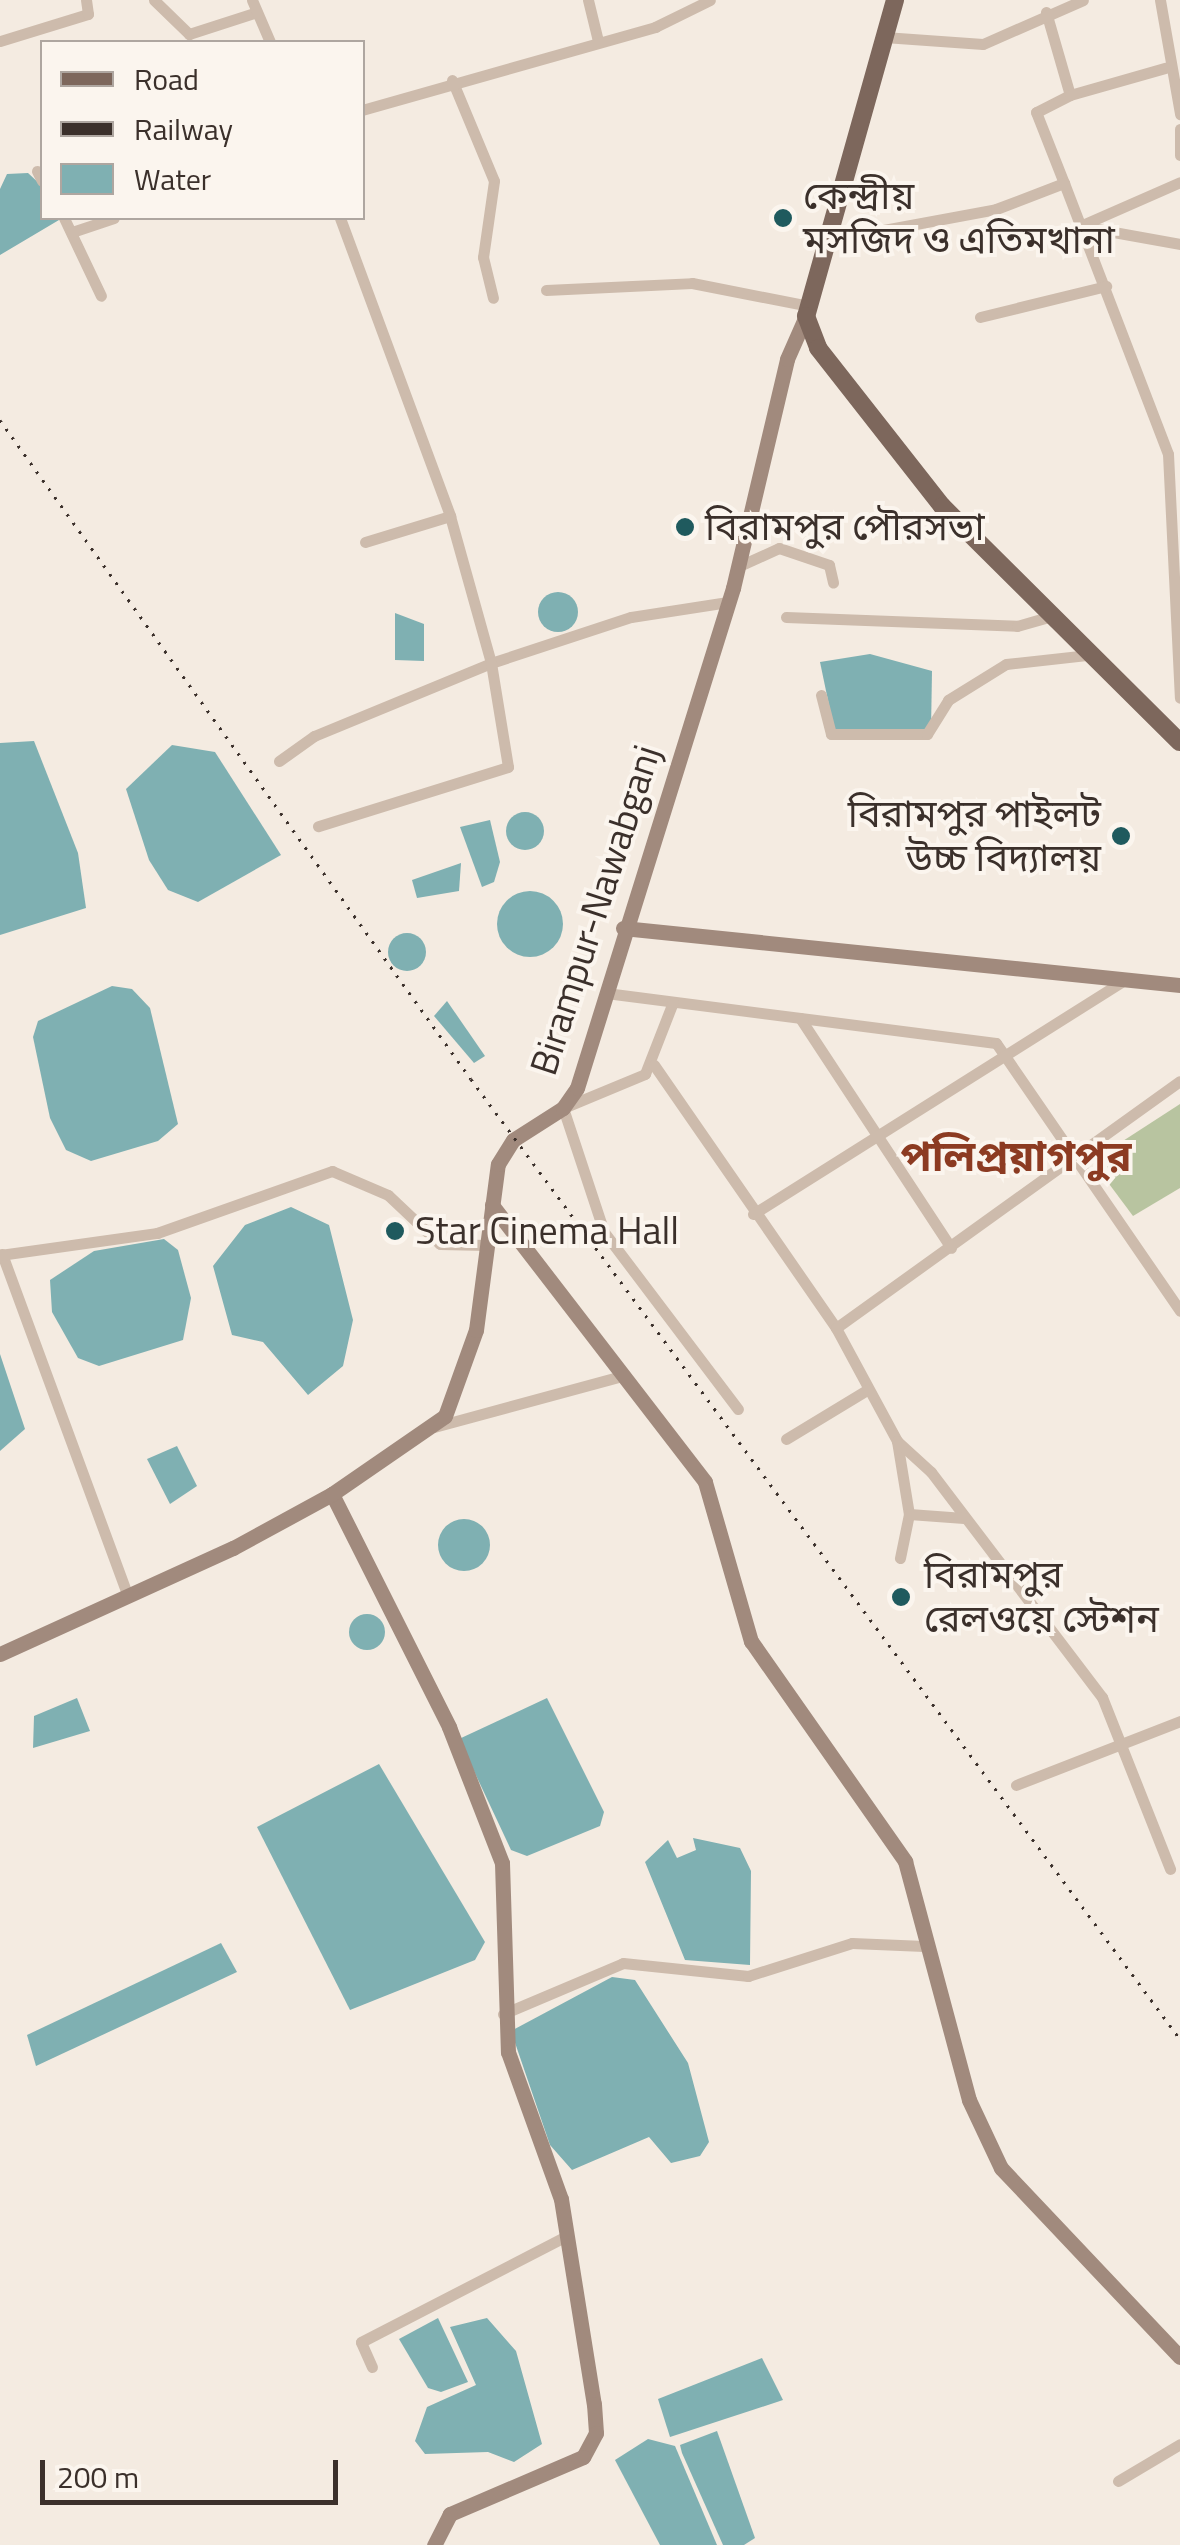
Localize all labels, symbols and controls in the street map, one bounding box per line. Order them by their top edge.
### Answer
legend [40,40,365,220]
text: Road [134,56,199,102]
text: Railway [134,106,233,152]
text: Water [134,156,211,202]
place label: কেন্দ্রীয় মসজিদ ও এতিমখানা [803,173,1115,262]
marker: কেন্দ্রীয় মসজিদ ও এতিমখানা [772,207,794,229]
place label: বিরামপুর পৌরসভা [705,504,985,550]
marker: বিরামপুর পৌরসভা [674,516,696,538]
street label: Birampur-Nawabganj [520,739,670,1081]
place label: বিরামপুর পাইলট উচ্চ বিদ্যালয় [848,791,1101,881]
marker: বিরামপুর পাইলট উচ্চ বিদ্যালয় [1110,825,1132,847]
district label: পলিপ্রয়াগপুর [901,1130,1131,1180]
place label: Star Cinema Hall [415,1208,679,1254]
marker: Star Cinema Hall [384,1220,406,1242]
place label: বিরামপুর রেলওয়ে স্টেশন [924,1552,1159,1642]
marker: বিরামপুর রেলওয়ে স্টেশন [888,1584,914,1610]
scale bar [45,2440,342,2502]
text: 200 m [57,2454,139,2500]

